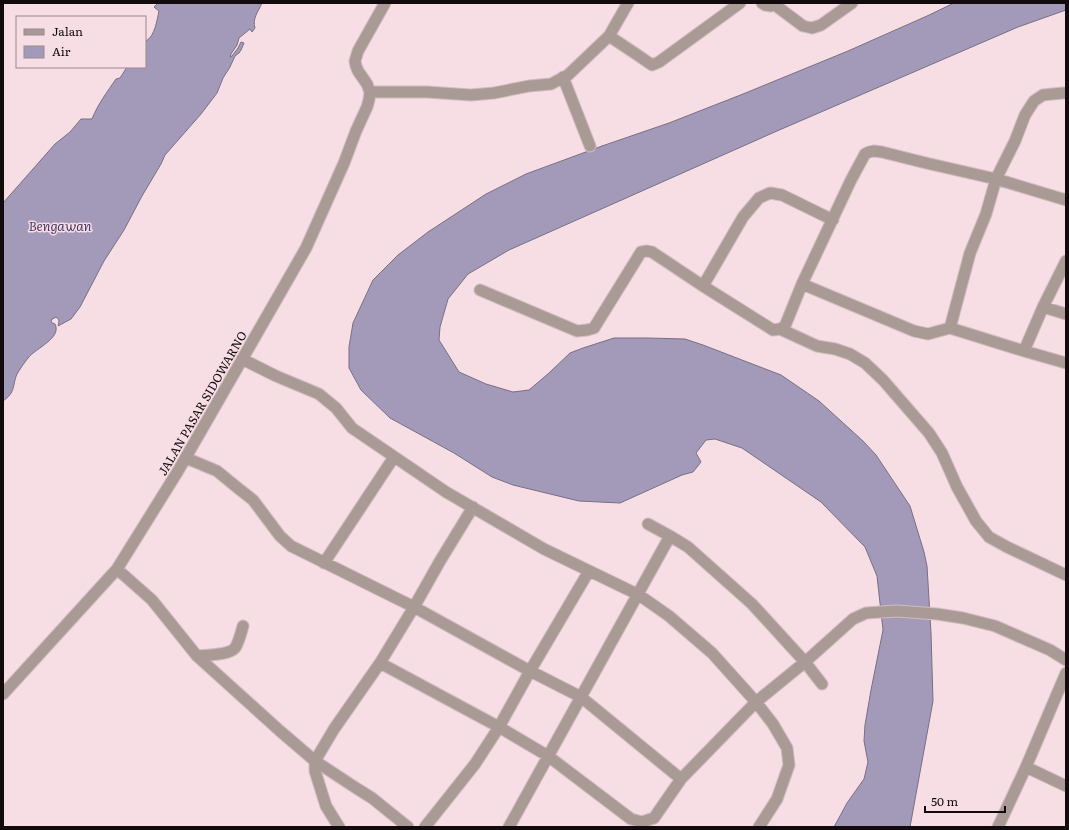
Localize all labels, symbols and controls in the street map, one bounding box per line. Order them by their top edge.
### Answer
legend [16,16,146,68]
text: Jalan [52,22,83,40]
text: Air [52,42,71,60]
water label: Bengawan [28,216,92,235]
street label: JALAN PASAR SIDOWARNO [153,327,251,479]
scale bar [925,788,1005,814]
text: 50 m [931,792,958,810]

